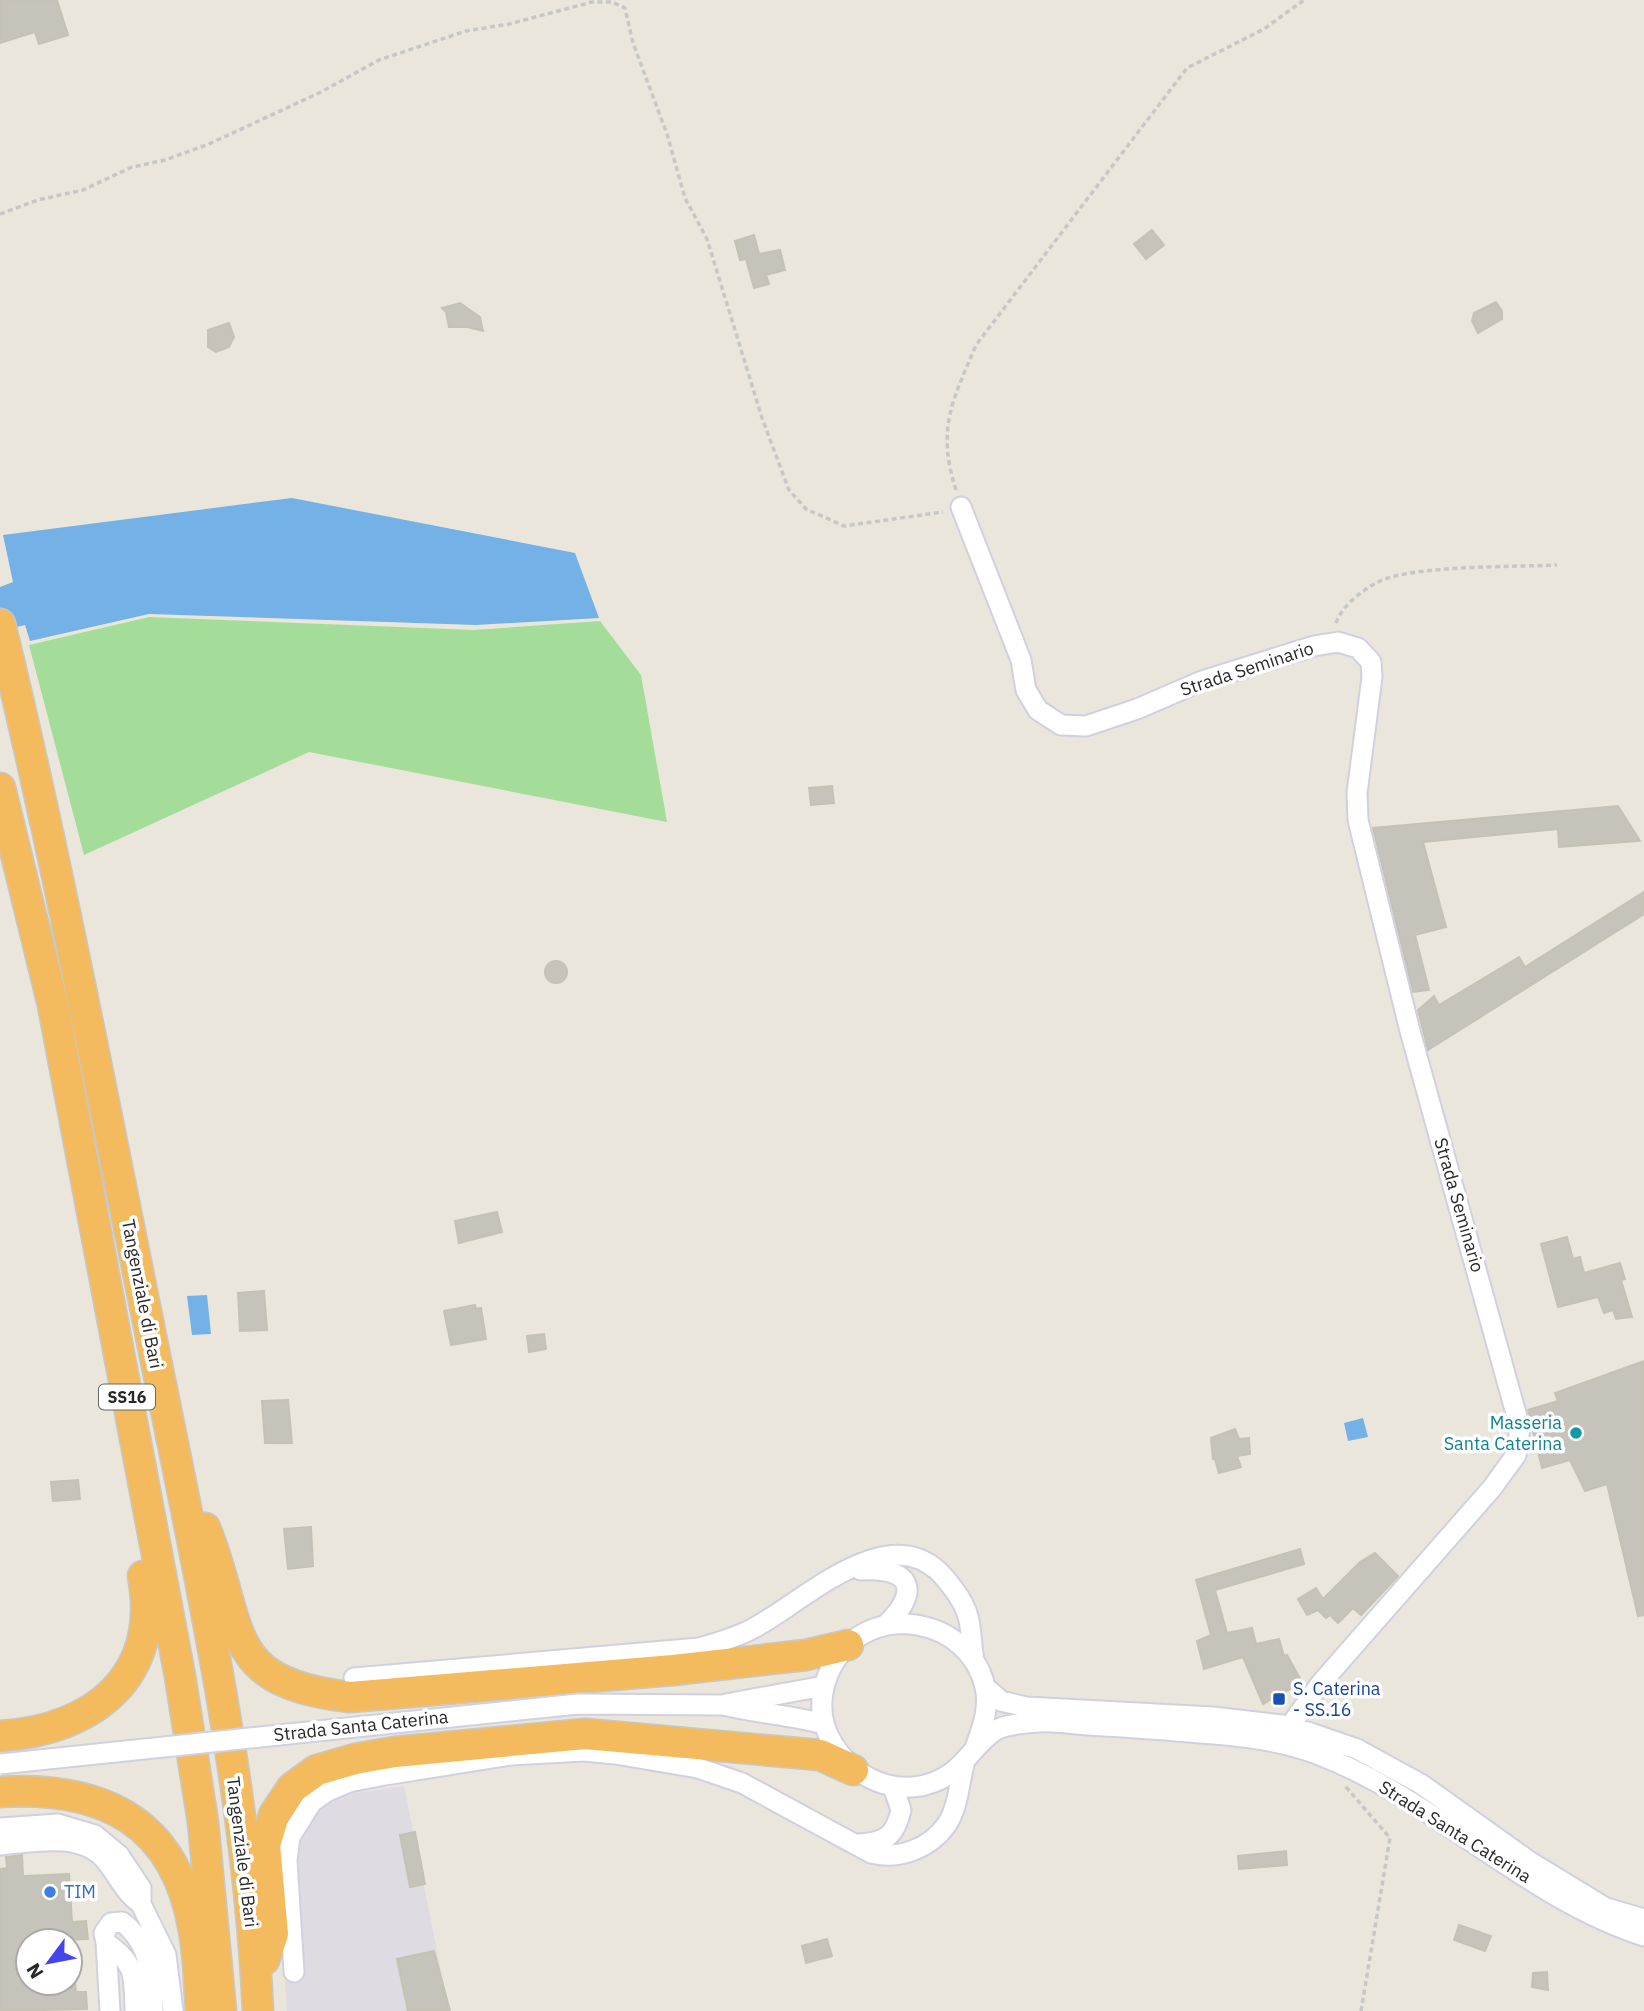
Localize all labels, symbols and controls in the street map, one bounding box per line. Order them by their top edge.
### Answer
street label: Strada Seminario [1177,636,1316,701]
street label: Strada Seminario [1429,1135,1490,1275]
street label: Tangenziale di Bari [117,1217,168,1370]
road number: SS16 [99,1385,155,1410]
place label: Masseria Santa Caterina [1444,1411,1562,1455]
marker: Masseria Santa Caterina [1568,1425,1584,1441]
place label: S. Caterina - SS.16 [1293,1677,1381,1721]
marker: S. Caterina - SS.16 [1271,1691,1287,1707]
street label: Strada Santa Caterina [272,1705,450,1746]
street label: Tangenziale di Bari [222,1775,263,1929]
street label: Strada Santa Caterina [1375,1775,1536,1888]
place label: TIM [64,1880,96,1903]
marker: TIM [42,1884,58,1900]
north arrow [14,1927,84,1997]
text: N [21,1959,48,1983]

